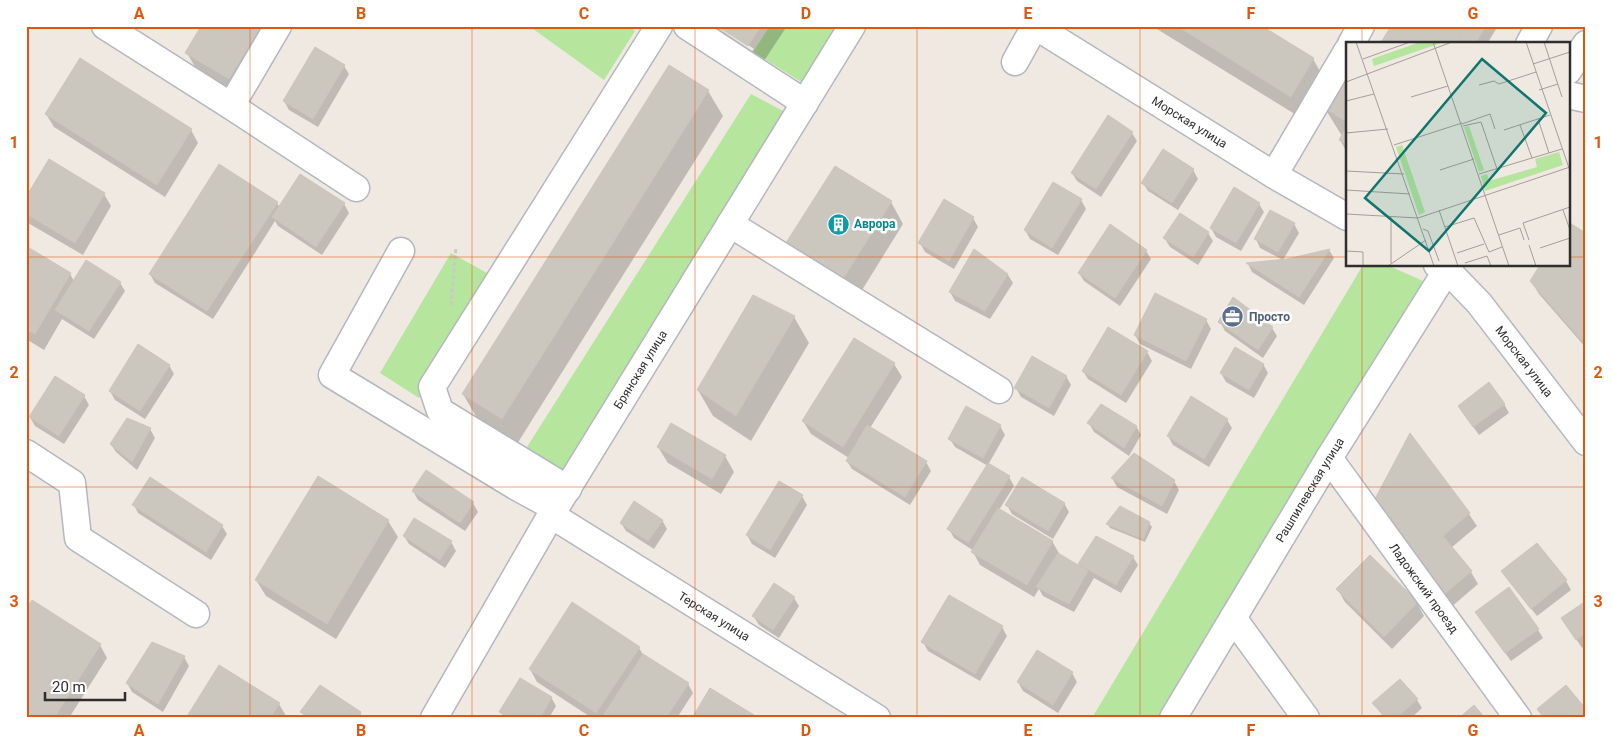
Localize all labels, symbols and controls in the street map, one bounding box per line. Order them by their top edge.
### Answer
text: A [134,4,145,23]
text: B [356,4,366,23]
text: C [579,4,589,23]
text: D [801,4,811,23]
text: E [1024,4,1033,23]
text: F [1247,4,1256,23]
text: G [1468,4,1479,23]
inset map [1346,42,1570,266]
street label: Морская улица [1149,94,1230,151]
text: 1 [9,133,19,152]
text: 1 [1593,133,1603,152]
building icon: Аврора [826,212,850,236]
place label: Аврора [854,217,896,231]
office icon: Просто [1221,305,1245,329]
place label: Просто [1249,310,1290,324]
street label: Морская улица [1492,323,1556,400]
street label: Брянская улица [611,328,670,411]
text: 2 [9,363,19,382]
text: 2 [1593,363,1603,382]
street label: Рашпилевская улица [1273,435,1347,545]
street label: Ладожский проезд [1386,540,1461,636]
street label: Терская улица [676,589,752,644]
text: 3 [9,592,19,611]
text: 3 [1593,592,1603,611]
scale bar [45,669,125,701]
text: 20 m [52,678,86,696]
text: A [134,721,145,740]
text: B [356,721,366,740]
text: C [579,721,589,740]
text: D [801,721,811,740]
text: E [1024,721,1033,740]
text: F [1247,721,1256,740]
text: G [1468,721,1479,740]

